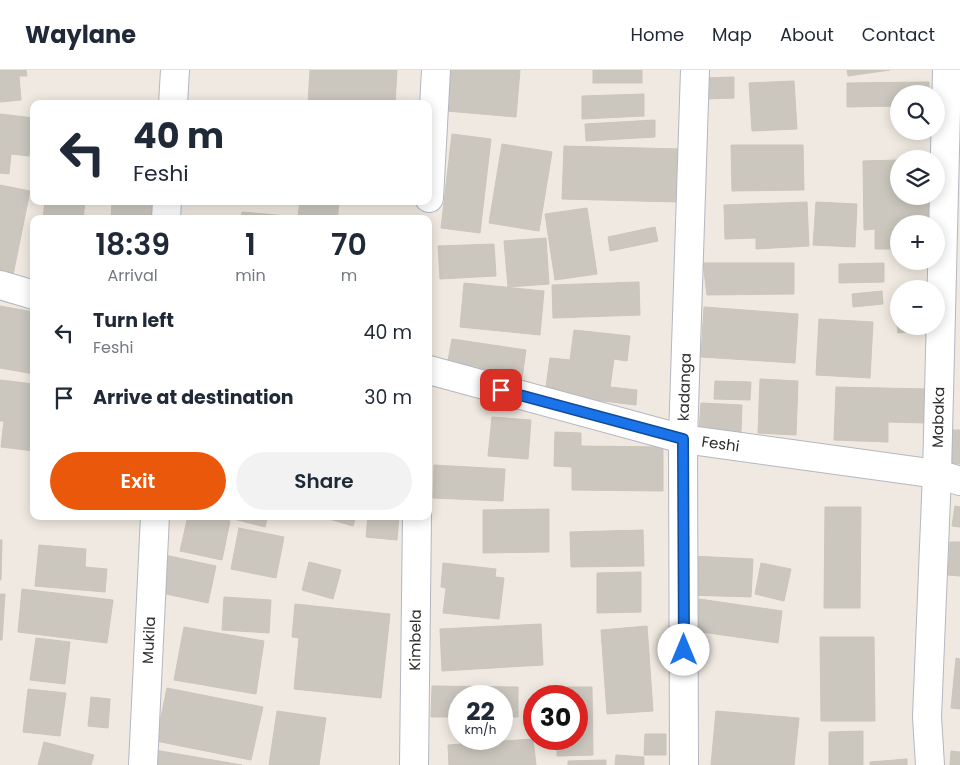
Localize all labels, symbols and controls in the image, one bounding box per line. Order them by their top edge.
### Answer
text: Waylane [25,18,136,51]
text: Home [630,22,684,47]
text: Map [712,22,752,47]
text: About [780,22,834,47]
text: Contact [862,22,935,47]
map controls [890,85,945,335]
button: search [890,85,945,140]
text: 40 m [133,111,224,160]
icon: left [50,120,115,185]
button: layers [890,150,945,205]
text: Feshi [133,158,189,189]
button: + [890,215,945,270]
text: 18:39 [95,223,170,266]
text: 1 [245,223,256,266]
text: 70 [331,223,367,266]
text: Arrival [107,264,158,287]
text: min [235,264,266,287]
text: m [341,264,357,287]
button: − [890,280,945,335]
text: Turn left [93,307,174,334]
icon: left [50,319,78,347]
text: 40 m [363,319,412,346]
text: Feshi [93,336,134,359]
street label: kadanga [673,353,696,421]
pin [480,369,522,411]
icon: arrive [487,376,515,404]
icon: arrive [50,384,78,412]
text: Arrive at destination [93,384,294,411]
text: 30 m [364,384,412,411]
street label: Mabaka [927,386,949,448]
street label: Feshi [700,431,741,457]
button: Exit [50,452,226,510]
button: Share [236,452,412,510]
street label: Kimbela [404,609,426,671]
street label: Mukila [137,616,160,665]
position arrow [657,623,709,675]
speed limit sign: 30 [523,685,588,750]
text: 22 [466,694,495,729]
text: km/h [465,721,496,738]

